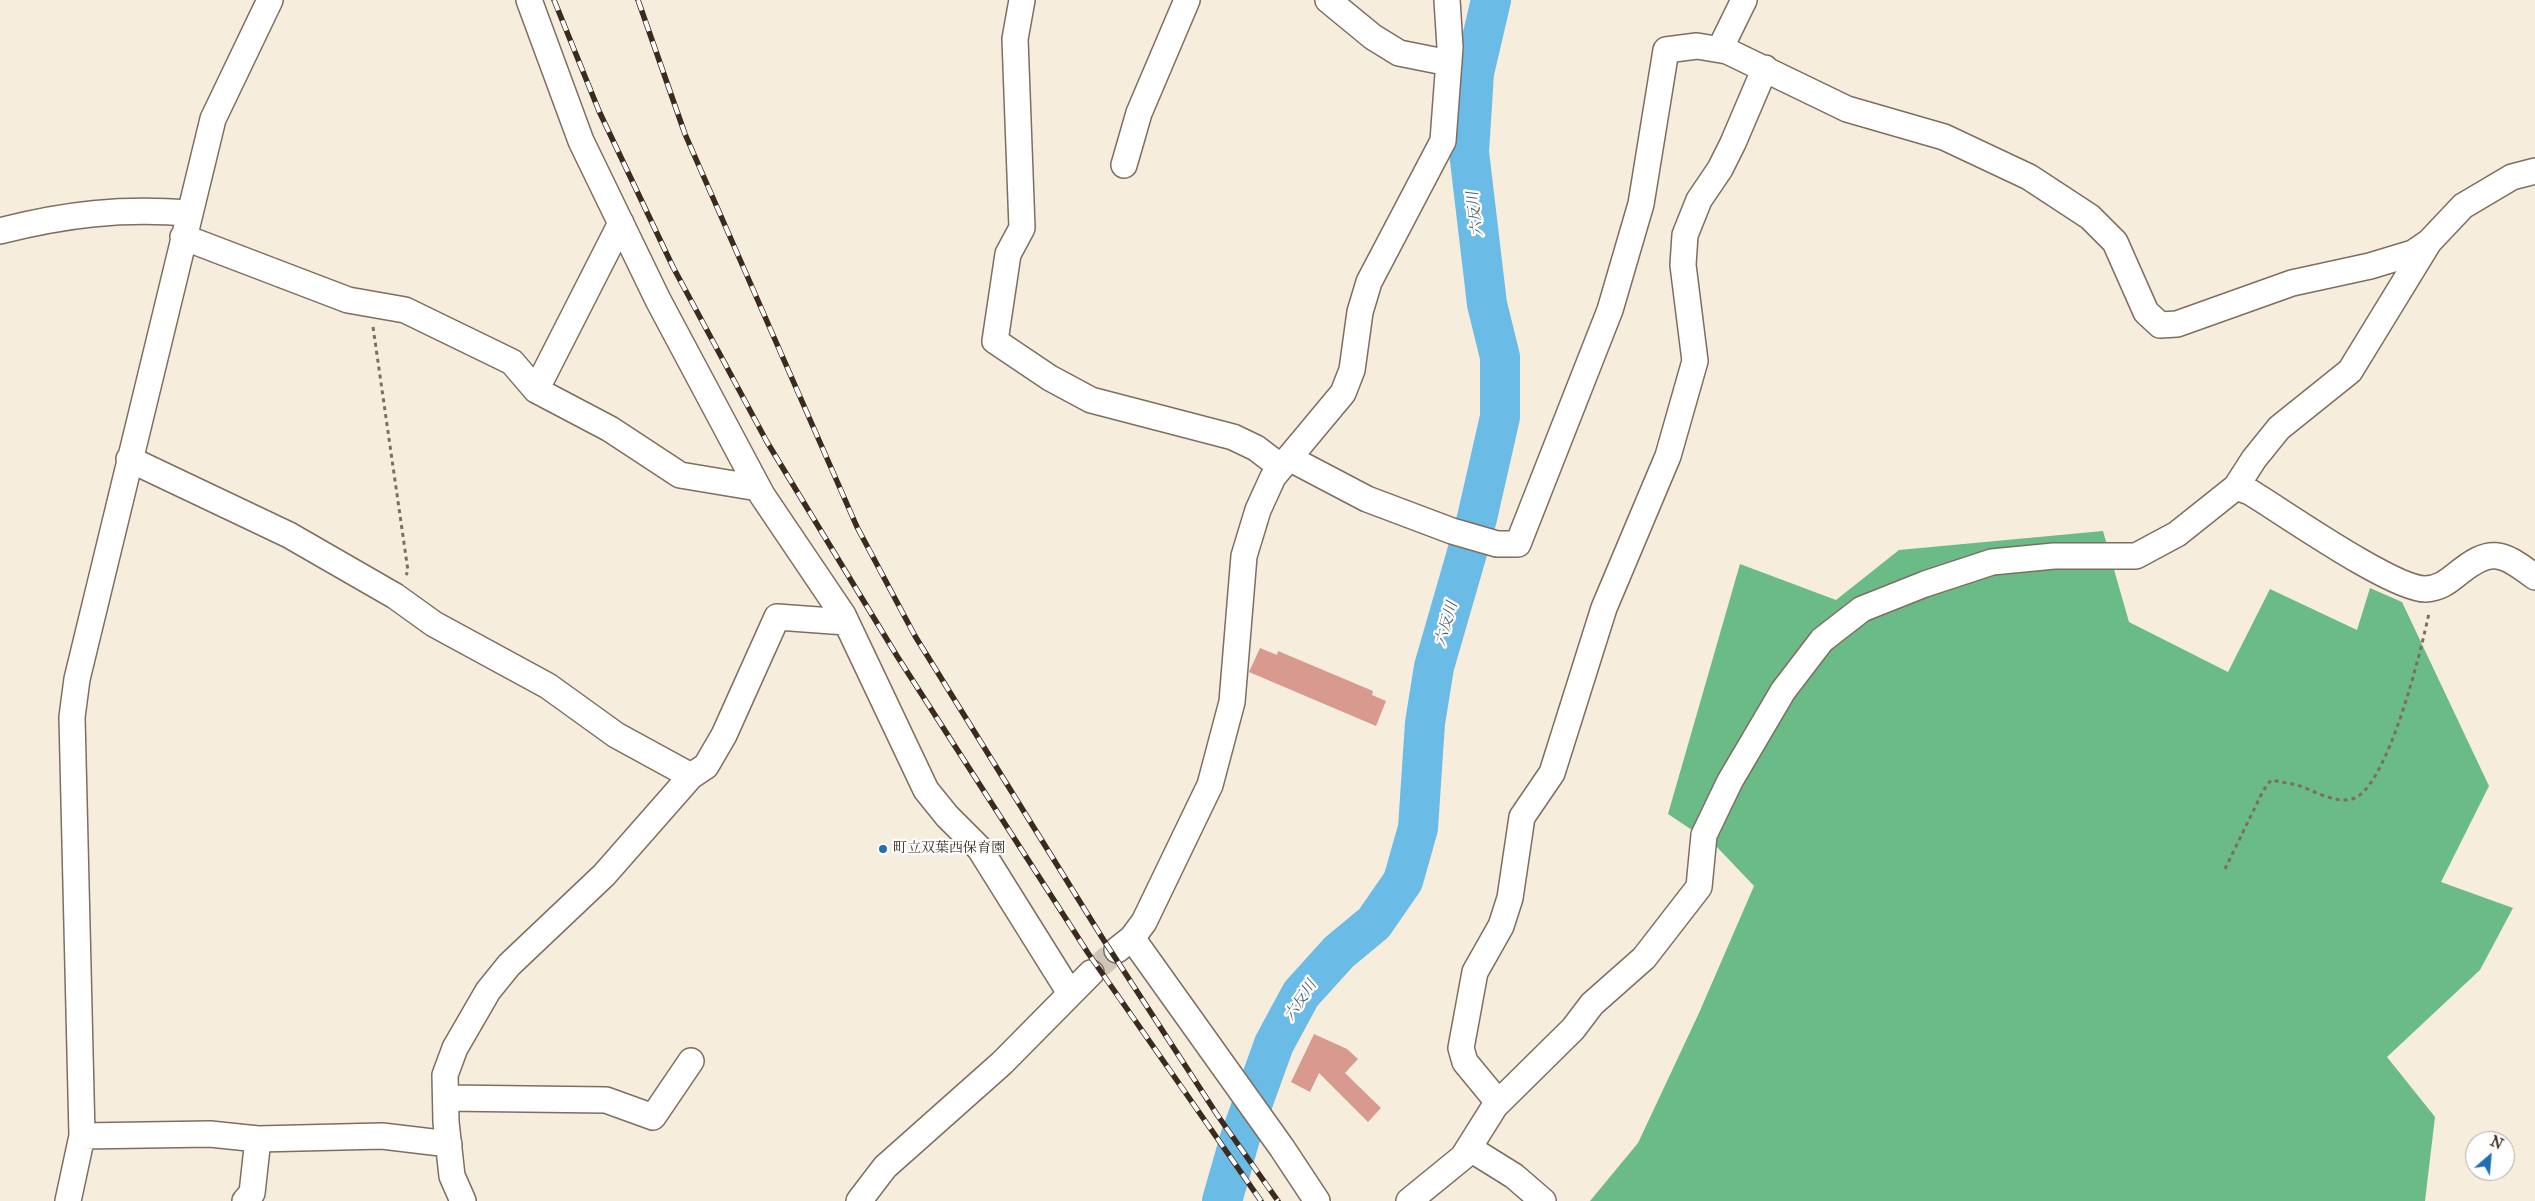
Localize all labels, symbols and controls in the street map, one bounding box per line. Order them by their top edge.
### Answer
water label: 六反川 [1464,191,1488,237]
water label: 六反川 [1432,600,1462,648]
place label: 町立双葉西保育園 [893,841,1005,857]
marker: 町立双葉西保育園 [877,843,889,855]
water label: 六反川 [1281,977,1321,1025]
north arrow [2465,1131,2515,1181]
text: N [2487,1133,2506,1153]

